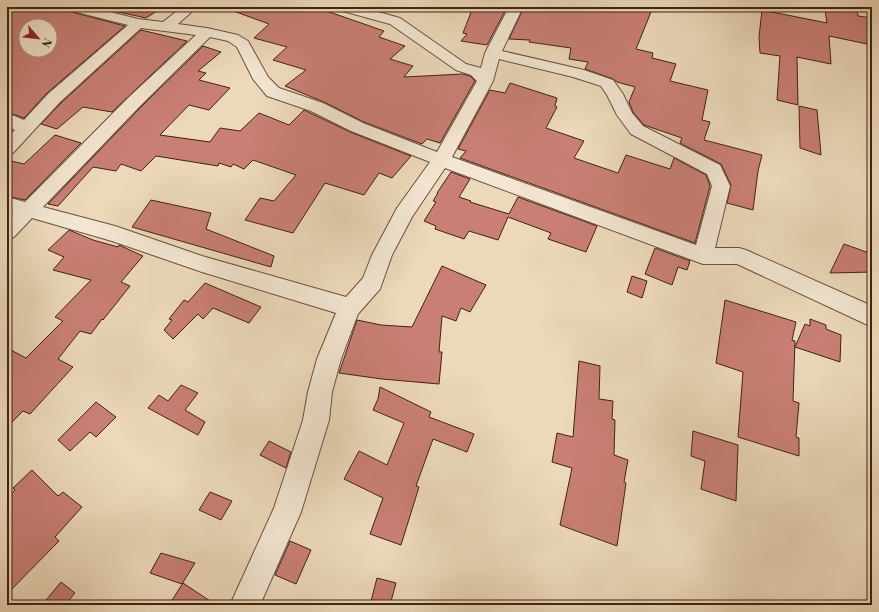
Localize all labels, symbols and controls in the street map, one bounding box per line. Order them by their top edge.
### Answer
north arrow [18,18,58,58]
text: N [38,35,54,50]

